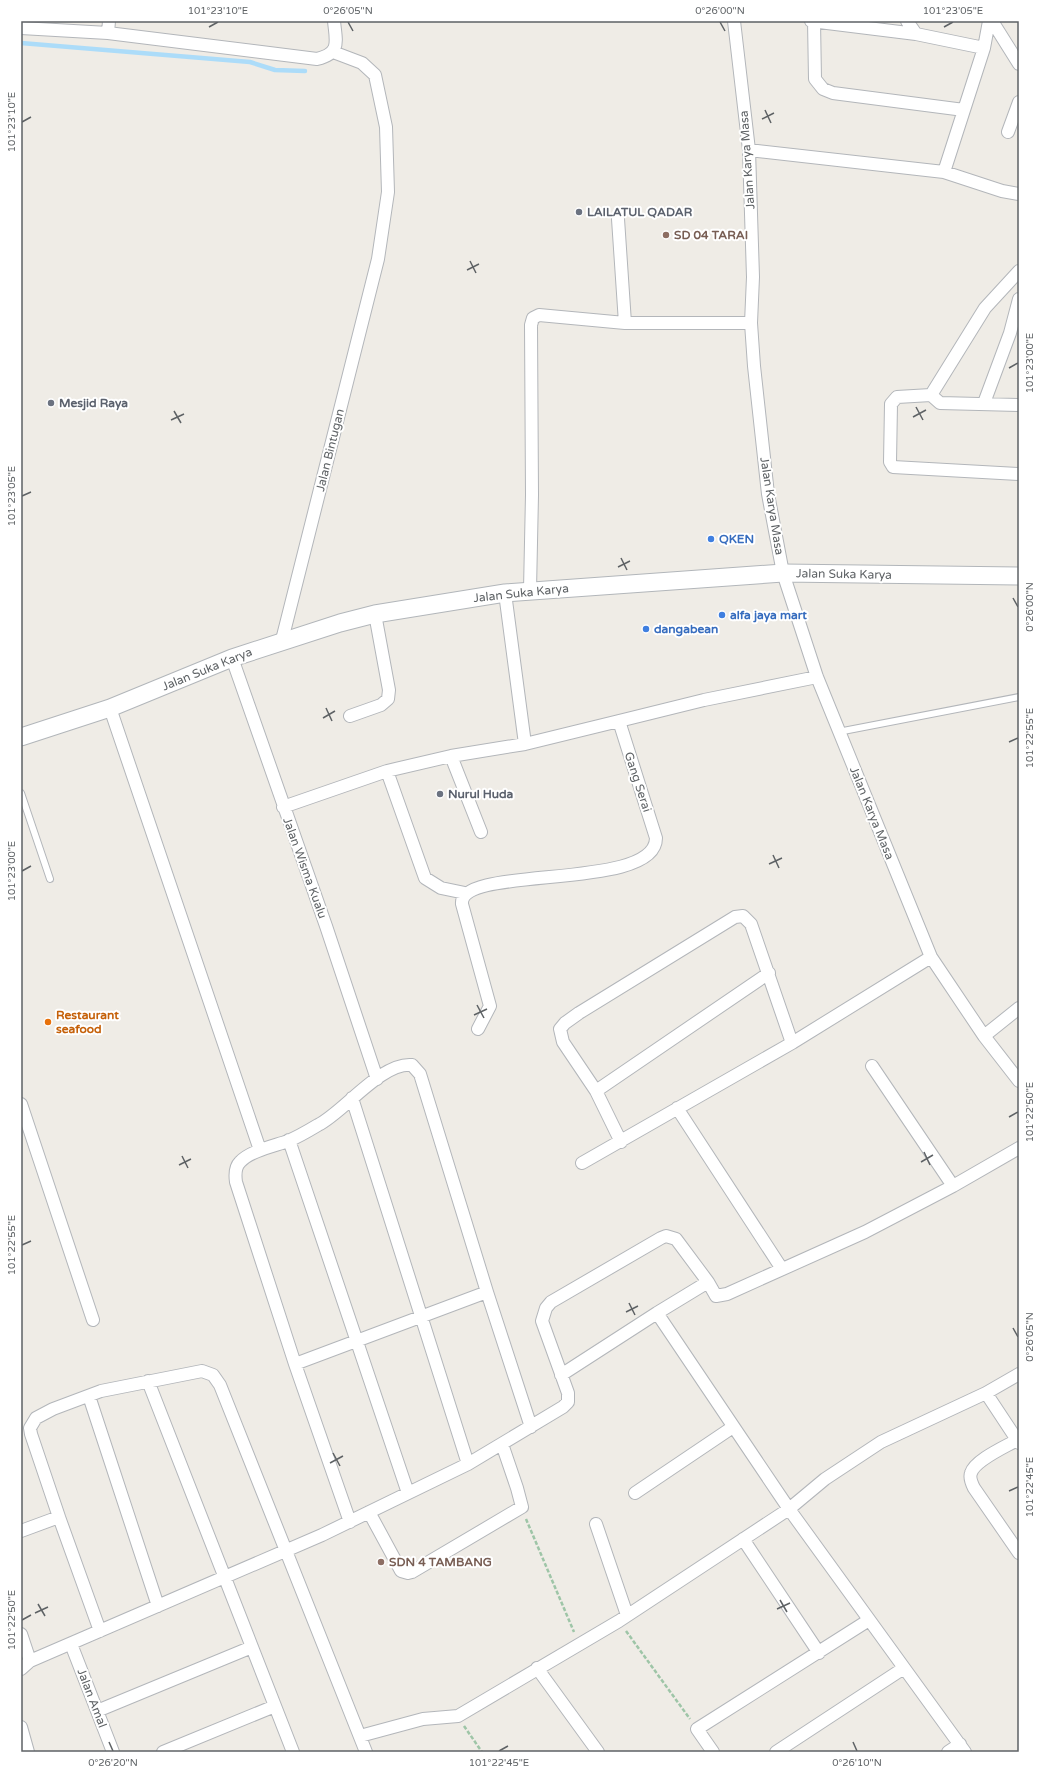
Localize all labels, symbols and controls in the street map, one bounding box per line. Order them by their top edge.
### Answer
text: 101°23'10"E [188,5,248,17]
text: 0°26'05"N [323,5,373,17]
text: 0°26'00"N [695,5,745,17]
text: 101°23'05"E [923,5,983,17]
text: 101°23'10"E [6,92,18,152]
street label: Jalan Karya Masa [737,110,757,210]
place label: LAILATUL QADAR [587,205,693,219]
marker: LAILATUL QADAR [574,207,584,217]
place label: SD 04 TARAI [674,228,748,242]
marker: SD 04 TARAI [661,230,671,240]
text: 101°23'00"E [1024,333,1036,393]
place label: Mesjid Raya [59,396,128,411]
marker: Mesjid Raya [46,398,56,408]
street label: Jalan Bintugan [313,407,347,493]
street label: Jalan Karya Masa [757,456,787,556]
text: 101°23'05"E [6,466,18,526]
place label: QKEN [719,532,754,546]
marker: QKEN [706,534,716,544]
street label: Jalan Suka Karya [796,566,892,582]
street label: Jalan Suka Karya [473,581,569,605]
text: 0°26'00"N [1024,582,1036,632]
place label: alfa jaya mart [730,608,807,623]
marker: alfa jaya mart [717,610,727,620]
place label: dangabean [654,622,718,637]
marker: dangabean [641,624,651,634]
street label: Jalan Suka Karya [160,645,254,693]
text: 101°22'55"E [1024,708,1036,768]
street label: Gang Serai [622,750,654,814]
street label: Jalan Karya Masa [847,765,897,861]
place label: Nurul Huda [448,787,514,801]
marker: Nurul Huda [435,789,445,799]
street label: Jalan Wisma Kualu [280,816,330,920]
text: 101°23'00"E [6,841,18,901]
place label: Restaurant seafood [56,1008,119,1036]
marker: Restaurant seafood [43,1017,53,1027]
text: 101°22'50"E [1024,1082,1036,1142]
text: 101°22'55"E [6,1215,18,1275]
text: 0°26'05"N [1024,1312,1036,1362]
text: 101°22'45"E [1024,1457,1036,1517]
place label: SDN 4 TAMBANG [389,1555,492,1569]
marker: SDN 4 TAMBANG [376,1557,386,1567]
text: 101°22'50"E [6,1590,18,1650]
street label: Jalan Amal [74,1666,110,1730]
text: 0°26'20"N [88,1757,138,1769]
text: 101°22'45"E [469,1757,529,1769]
text: 0°26'10"N [832,1757,882,1769]

